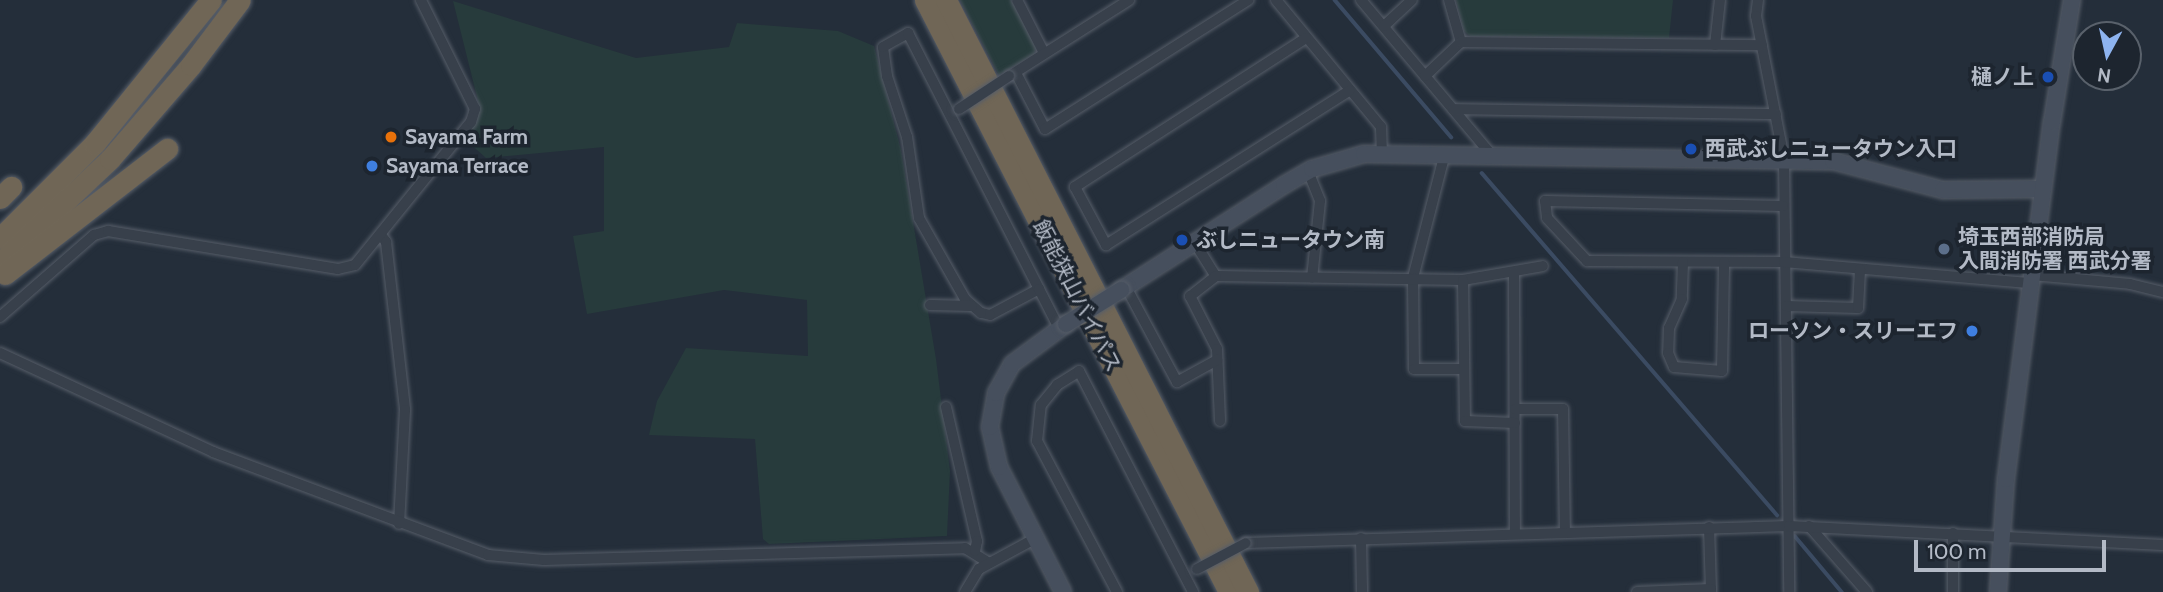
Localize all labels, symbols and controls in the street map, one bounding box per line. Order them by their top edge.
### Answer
north arrow [2072,21,2142,91]
text: N [2096,63,2113,88]
place label: 樋ノ上 [1971,64,2034,90]
marker: 樋ノ上 [2040,69,2056,85]
place label: Sayama Farm [405,124,528,150]
marker: Sayama Farm [383,129,399,145]
place label: 西武ぶしニュータウン入口 [1705,136,1957,162]
marker: 西武ぶしニュータウン入口 [1683,141,1699,157]
place label: Sayama Terrace [386,153,529,179]
marker: Sayama Terrace [364,158,380,174]
street label: 飯能狭山バイパス [1028,215,1126,377]
place label: 埼玉西部消防局 入間消防署 西武分署 [1958,224,2152,274]
place label: ぶしニュータウン南 [1196,227,1385,253]
marker: ぶしニュータウン南 [1174,232,1190,248]
marker: 埼玉西部消防局 入間消防署 西武分署 [1936,241,1952,257]
place label: ローソン・スリーエフ [1748,318,1958,344]
marker: ローソン・スリーエフ [1964,323,1980,339]
scale bar [1918,526,2110,570]
text: 100 m [1927,539,1986,564]

